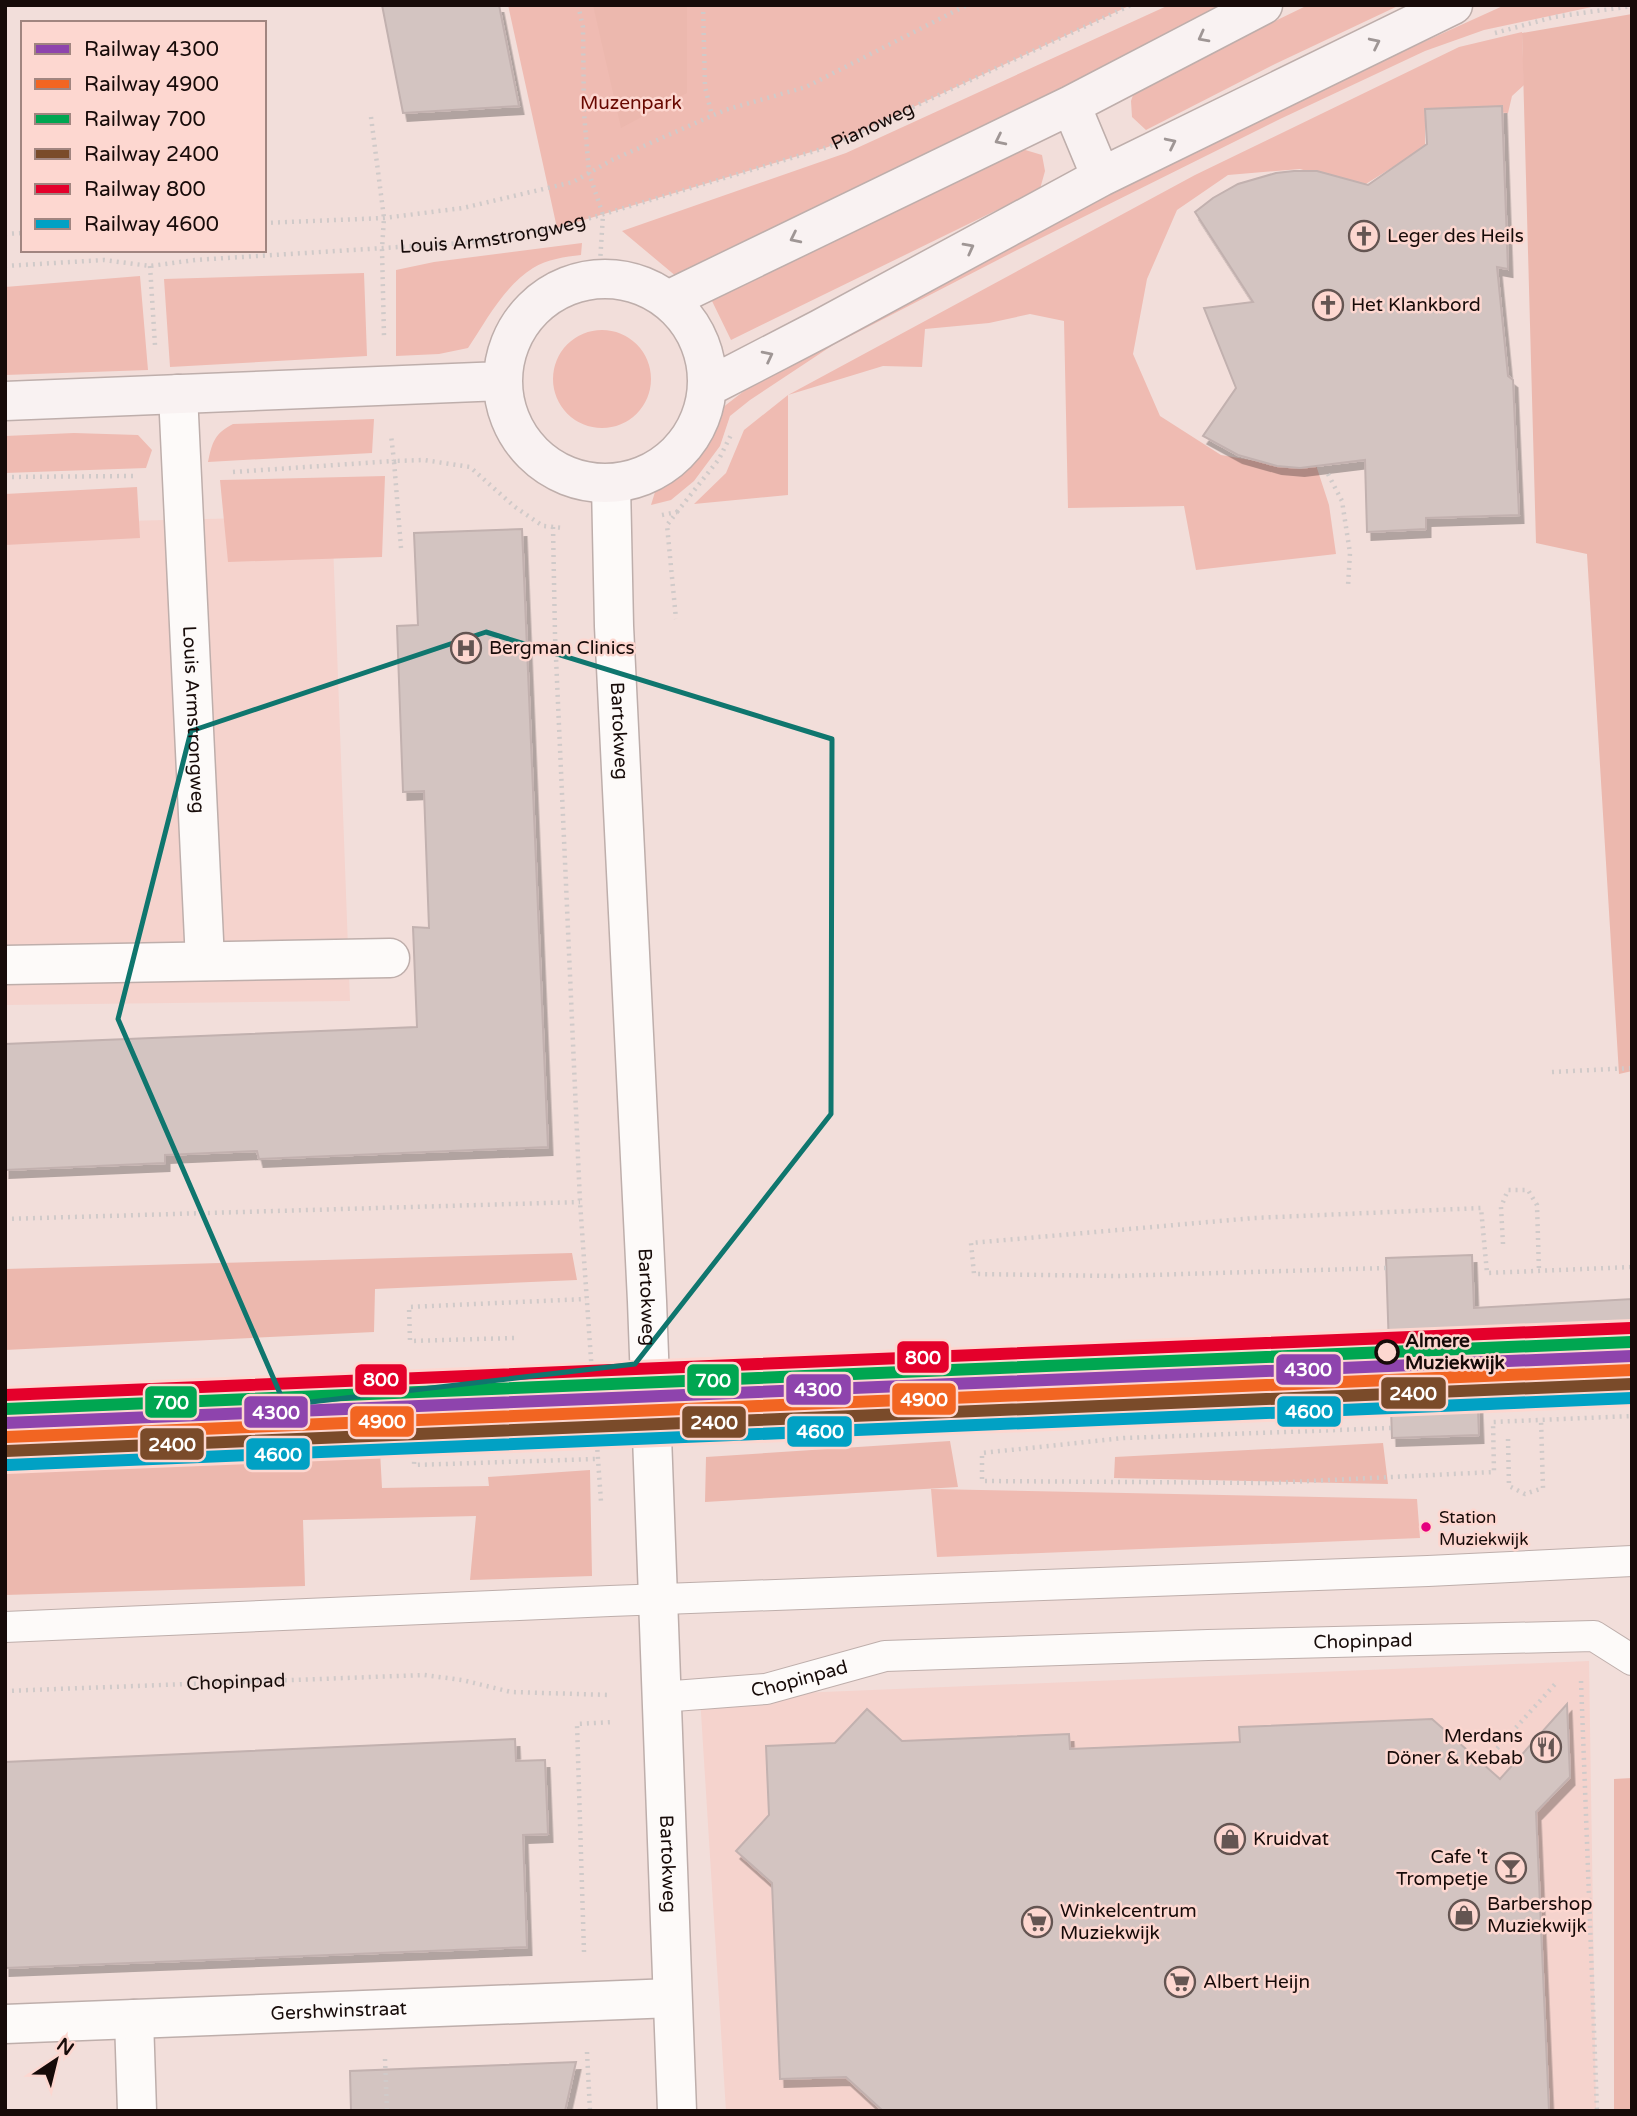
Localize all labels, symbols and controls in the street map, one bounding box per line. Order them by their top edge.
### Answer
legend [21,21,266,252]
one-way arrow [1197,28,1210,42]
text: Railway 4300 [84,37,219,62]
one-way arrow [1368,37,1380,51]
text: Railway 4900 [84,72,219,97]
park label: Muzenpark [580,92,682,114]
street label: Pianoweg [828,97,918,155]
text: Railway 700 [84,107,206,132]
one-way arrow [995,131,1007,145]
one-way arrow [1164,137,1176,151]
text: Railway 2400 [84,142,219,167]
text: Railway 800 [84,177,206,202]
street label: Louis Armstrongweg [399,209,588,258]
text: Railway 4600 [84,212,219,237]
church icon: Leger des Heils [1347,219,1381,253]
place label: Leger des Heils [1387,225,1524,247]
one-way arrow [790,230,802,244]
one-way arrow [962,243,974,257]
church icon: Het Klankbord [1311,288,1345,322]
place label: Het Klankbord [1351,294,1481,316]
one-way arrow [761,350,774,364]
street label: Louis Armstrongweg [178,625,209,814]
hospital icon: Bergman Clinics [449,631,483,665]
place label: Bergman Clinics [489,637,635,659]
street label: Bartokweg [606,681,633,780]
street label: Bartokweg [633,1248,660,1346]
place label: Almere Muziekwijk [1405,1330,1506,1375]
line badge: 800 [896,1340,950,1374]
marker: Almere Muziekwijk [1375,1340,1399,1364]
text: 800 [905,1347,941,1369]
line badge: 4300 [1275,1353,1342,1386]
text: 4300 [1284,1359,1332,1381]
line badge: 800 [354,1363,408,1396]
line badge: 700 [686,1363,740,1397]
text: 800 [363,1369,399,1391]
text: 700 [695,1370,731,1392]
line badge: 4300 [785,1373,852,1406]
line badge: 2400 [1380,1376,1447,1410]
text: 4300 [794,1379,842,1401]
line badge: 4900 [891,1382,957,1416]
text: 2400 [1389,1383,1437,1405]
line badge: 700 [144,1385,198,1419]
text: 4900 [900,1389,948,1411]
text: 700 [153,1392,189,1414]
line badge: 4300 [243,1395,309,1429]
line badge: 4600 [1276,1395,1342,1428]
text: 4600 [1285,1401,1333,1423]
text: 4300 [252,1402,300,1424]
line badge: 4900 [349,1405,415,1438]
line badge: 2400 [681,1405,747,1439]
text: 4900 [358,1411,406,1433]
text: 2400 [690,1412,738,1434]
line badge: 4600 [786,1415,853,1448]
text: 4600 [796,1421,844,1443]
line badge: 2400 [139,1427,205,1461]
text: 2400 [148,1434,196,1456]
line badge: 4600 [245,1437,311,1471]
text: 4600 [254,1444,302,1466]
place label: Station Muziekwijk [1439,1507,1528,1550]
marker: Station Muziekwijk [1419,1520,1433,1534]
street label: Chopinpad [1313,1629,1413,1654]
street label: Chopinpad [750,1656,850,1701]
street label: Chopinpad [186,1669,286,1695]
place label: Merdans Döner & Kebab [1386,1725,1523,1769]
restaurant icon: Merdans Döner & Kebab [1529,1730,1563,1764]
street label: Bartokweg [655,1814,681,1913]
shop icon: Kruidvat [1213,1822,1247,1856]
place label: Kruidvat [1253,1828,1329,1850]
place label: Cafe 't Trompetje [1396,1846,1488,1890]
bar icon: Cafe 't Trompetje [1494,1851,1528,1885]
place label: Barbershop Muziekwijk [1487,1893,1592,1937]
shop icon: Barbershop Muziekwijk [1447,1898,1481,1932]
place label: Winkelcentrum Muziekwijk [1060,1900,1197,1944]
supermarket icon: Winkelcentrum Muziekwijk [1020,1905,1054,1939]
supermarket icon: Albert Heijn [1163,1965,1197,1999]
place label: Albert Heijn [1203,1971,1310,1993]
street label: Gershwinstraat [270,1997,407,2025]
north arrow [21,2025,91,2095]
text: N [53,2034,78,2060]

